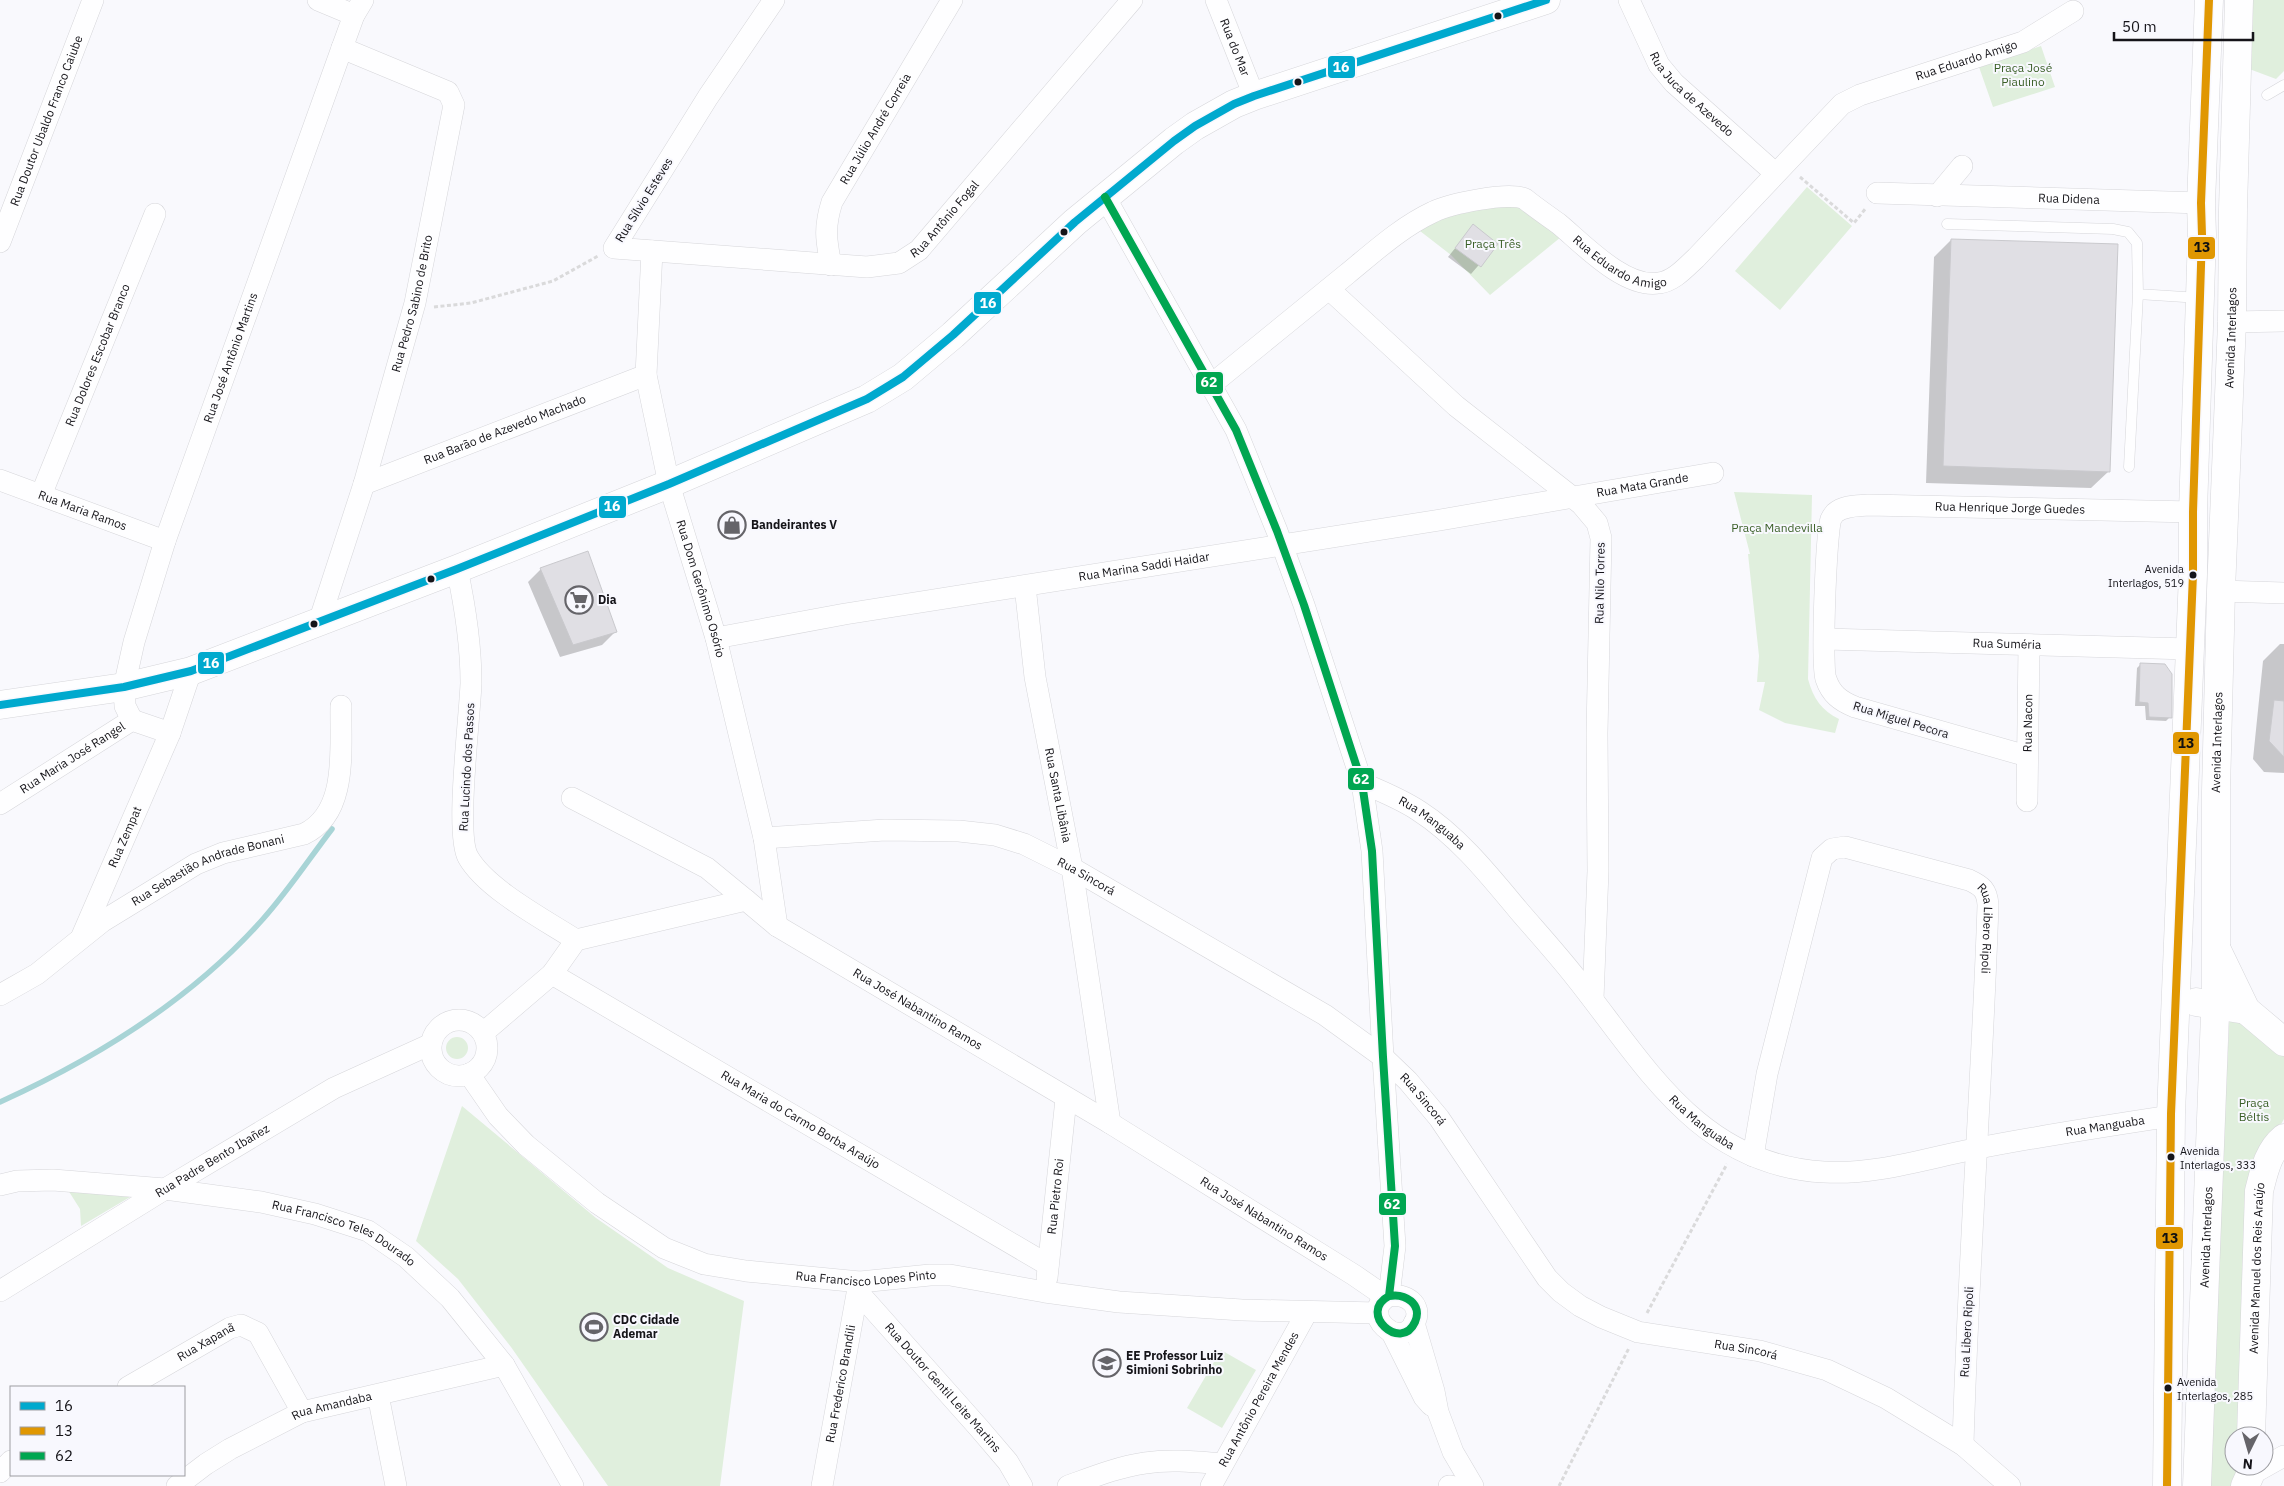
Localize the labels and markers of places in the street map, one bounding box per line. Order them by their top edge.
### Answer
unlabelled marker [1493,11,1503,21]
unlabelled marker [1293,77,1303,87]
unlabelled marker [1059,227,1069,237]
shop icon: Bandeirantes V [717,510,747,540]
place label: Bandeirantes V [751,517,837,532]
place label: Avenida Interlagos, 519 [2108,562,2184,590]
marker: Avenida Interlagos, 519 [2188,570,2198,580]
unlabelled marker [426,574,436,584]
supermarket icon: Dia [564,585,594,615]
place label: Dia [598,592,617,607]
unlabelled marker [309,619,319,629]
place label: Avenida Interlagos, 333 [2180,1144,2256,1172]
marker: Avenida Interlagos, 333 [2166,1152,2176,1162]
sports icon: CDC Cidade Ademar [579,1312,609,1342]
place label: CDC Cidade Ademar [613,1312,679,1341]
school or university icon: EE Professor Luiz Simioni Sobrinho [1092,1348,1122,1378]
place label: EE Professor Luiz Simioni Sobrinho [1126,1348,1223,1377]
place label: Avenida Interlagos, 285 [2177,1375,2253,1403]
marker: Avenida Interlagos, 285 [2163,1383,2173,1393]

